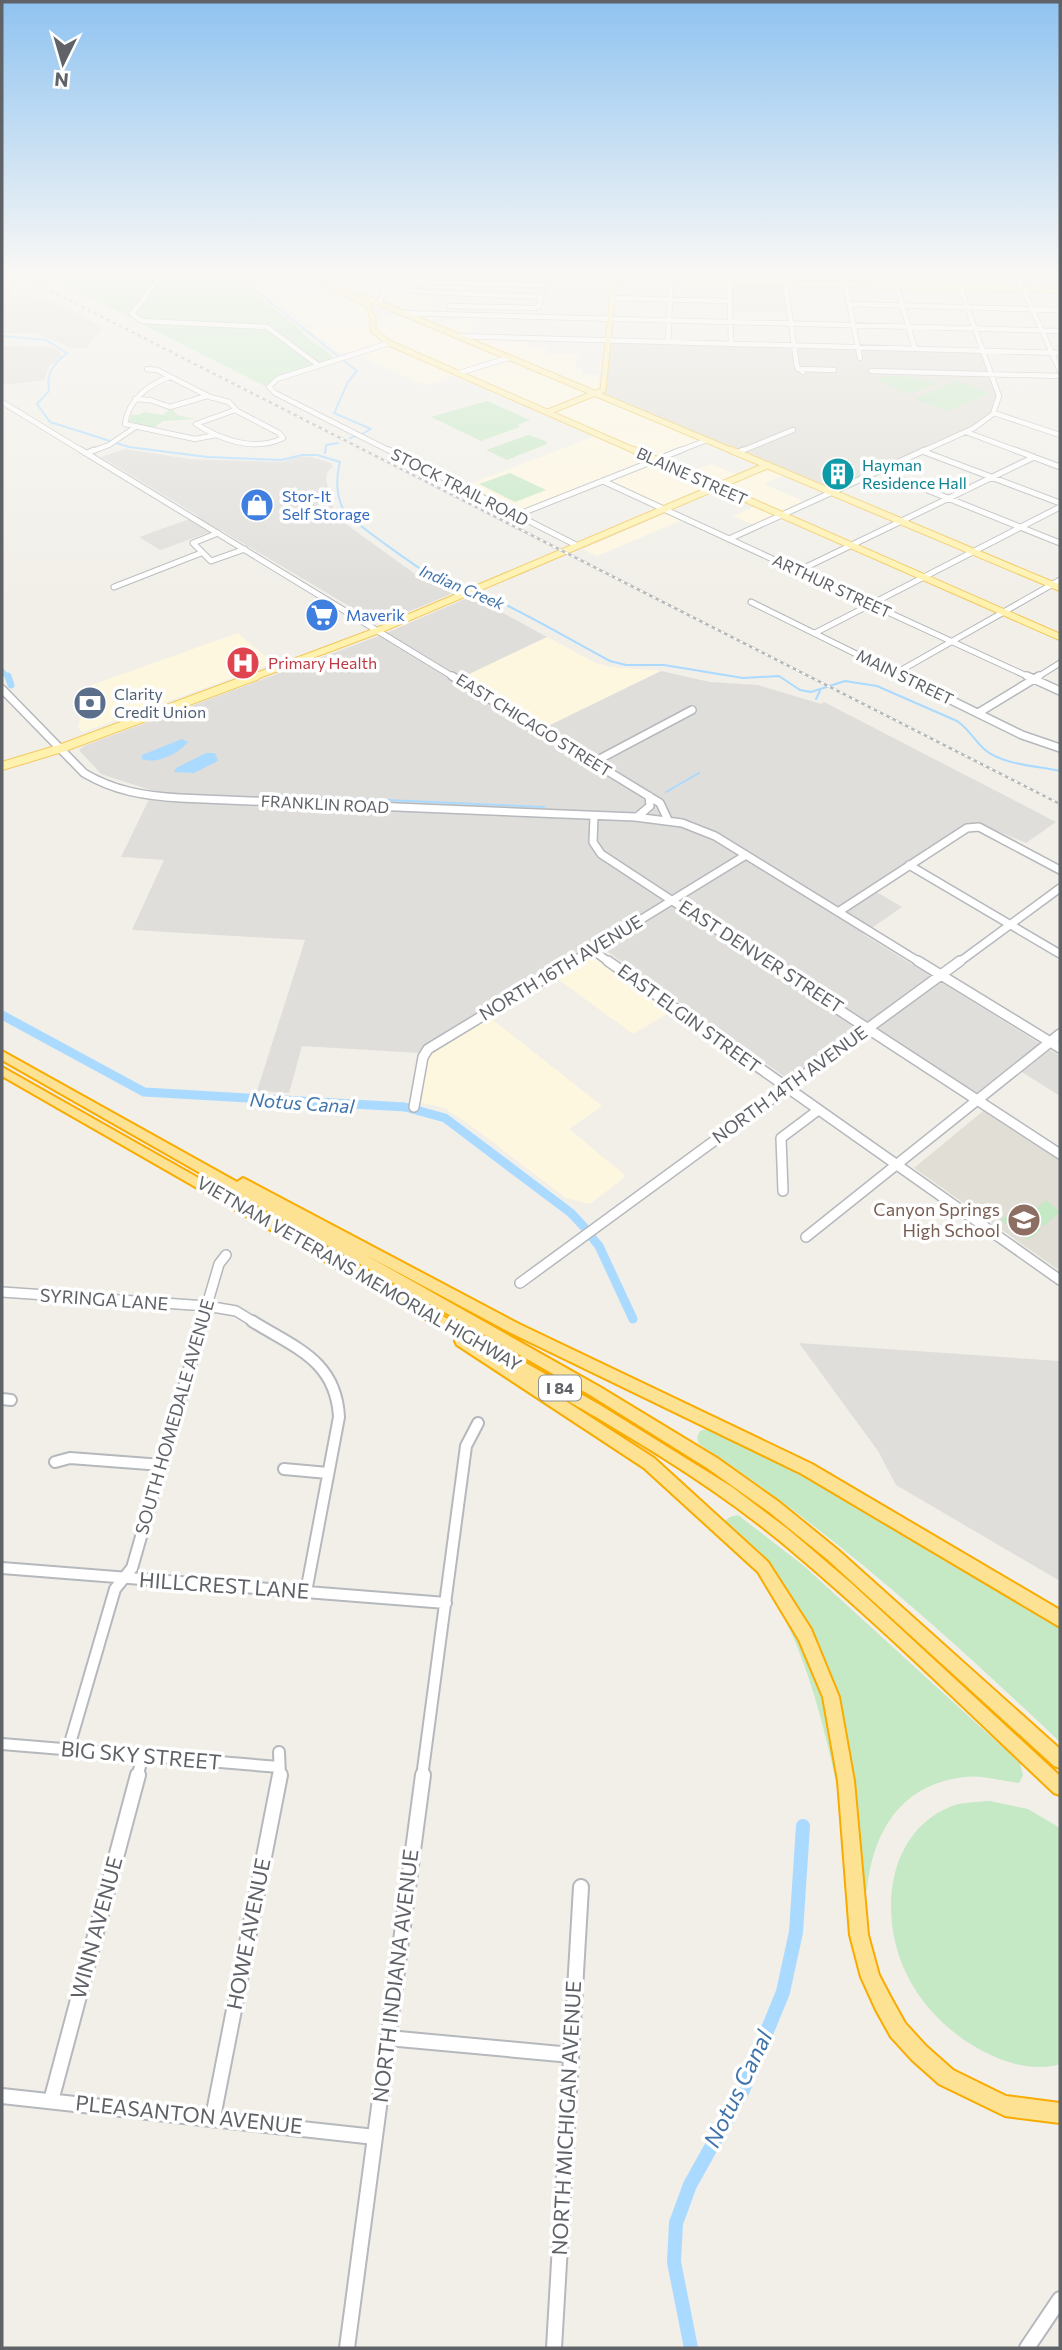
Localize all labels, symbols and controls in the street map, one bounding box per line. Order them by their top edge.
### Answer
north arrow [28,28,98,98]
text: N [53,68,70,93]
street label: BLAINE STREET [634,443,750,508]
street label: STOCK TRAIL ROAD [388,444,532,529]
building icon: Hayman Residence Hall [819,455,857,493]
place label: Hayman Residence Hall [862,455,967,492]
shop icon: Stor-It Self Storage [238,486,276,524]
place label: Stor-It Self Storage [282,486,370,523]
street label: ARTHUR STREET [770,550,894,621]
water label: Indian Creek [417,560,508,613]
supermarket icon: Maverik [303,596,341,634]
place label: Maverik [346,605,405,624]
hospital icon: Primary Health [224,644,262,682]
street label: MAIN STREET [854,645,957,708]
place label: Primary Health [268,653,377,672]
street label: EAST CHICAGO STREET [453,669,615,780]
bank icon: Clarity Credit Union [71,684,109,722]
place label: Clarity Credit Union [114,684,206,721]
street label: FRANKLIN ROAD [260,791,390,816]
street label: EAST DENVER STREET [675,895,848,1017]
street label: NORTH 16TH AVENUE [475,910,646,1025]
street label: EAST ELGIN STREET [614,959,765,1077]
street label: NORTH 14TH AVENUE [708,1021,871,1148]
water label: Notus Canal [249,1087,356,1118]
street label: VIETNAM VETERANS MEMORIAL HIGHWAY [193,1171,526,1376]
place label: Canyon Springs High School [873,1198,1000,1241]
school or university icon: Canyon Springs High School [1005,1201,1043,1239]
street label: SYRINGA LANE [39,1284,169,1314]
street label: SOUTH HOMEDALE AVENUE [130,1297,218,1537]
road number: I 84 [539,1376,581,1400]
street label: HILLCREST LANE [138,1566,310,1603]
street label: BIG SKY STREET [60,1735,222,1774]
street label: NORTH INDIANA AVENUE [367,1848,422,2104]
street label: WINN AVENUE [65,1854,127,2002]
street label: HOWE AVENUE [221,1856,274,2012]
street label: NORTH MICHIGAN AVENUE [546,1980,585,2256]
water label: Notus Canal [697,2024,778,2152]
street label: PLEASANTON AVENUE [74,2089,304,2138]

